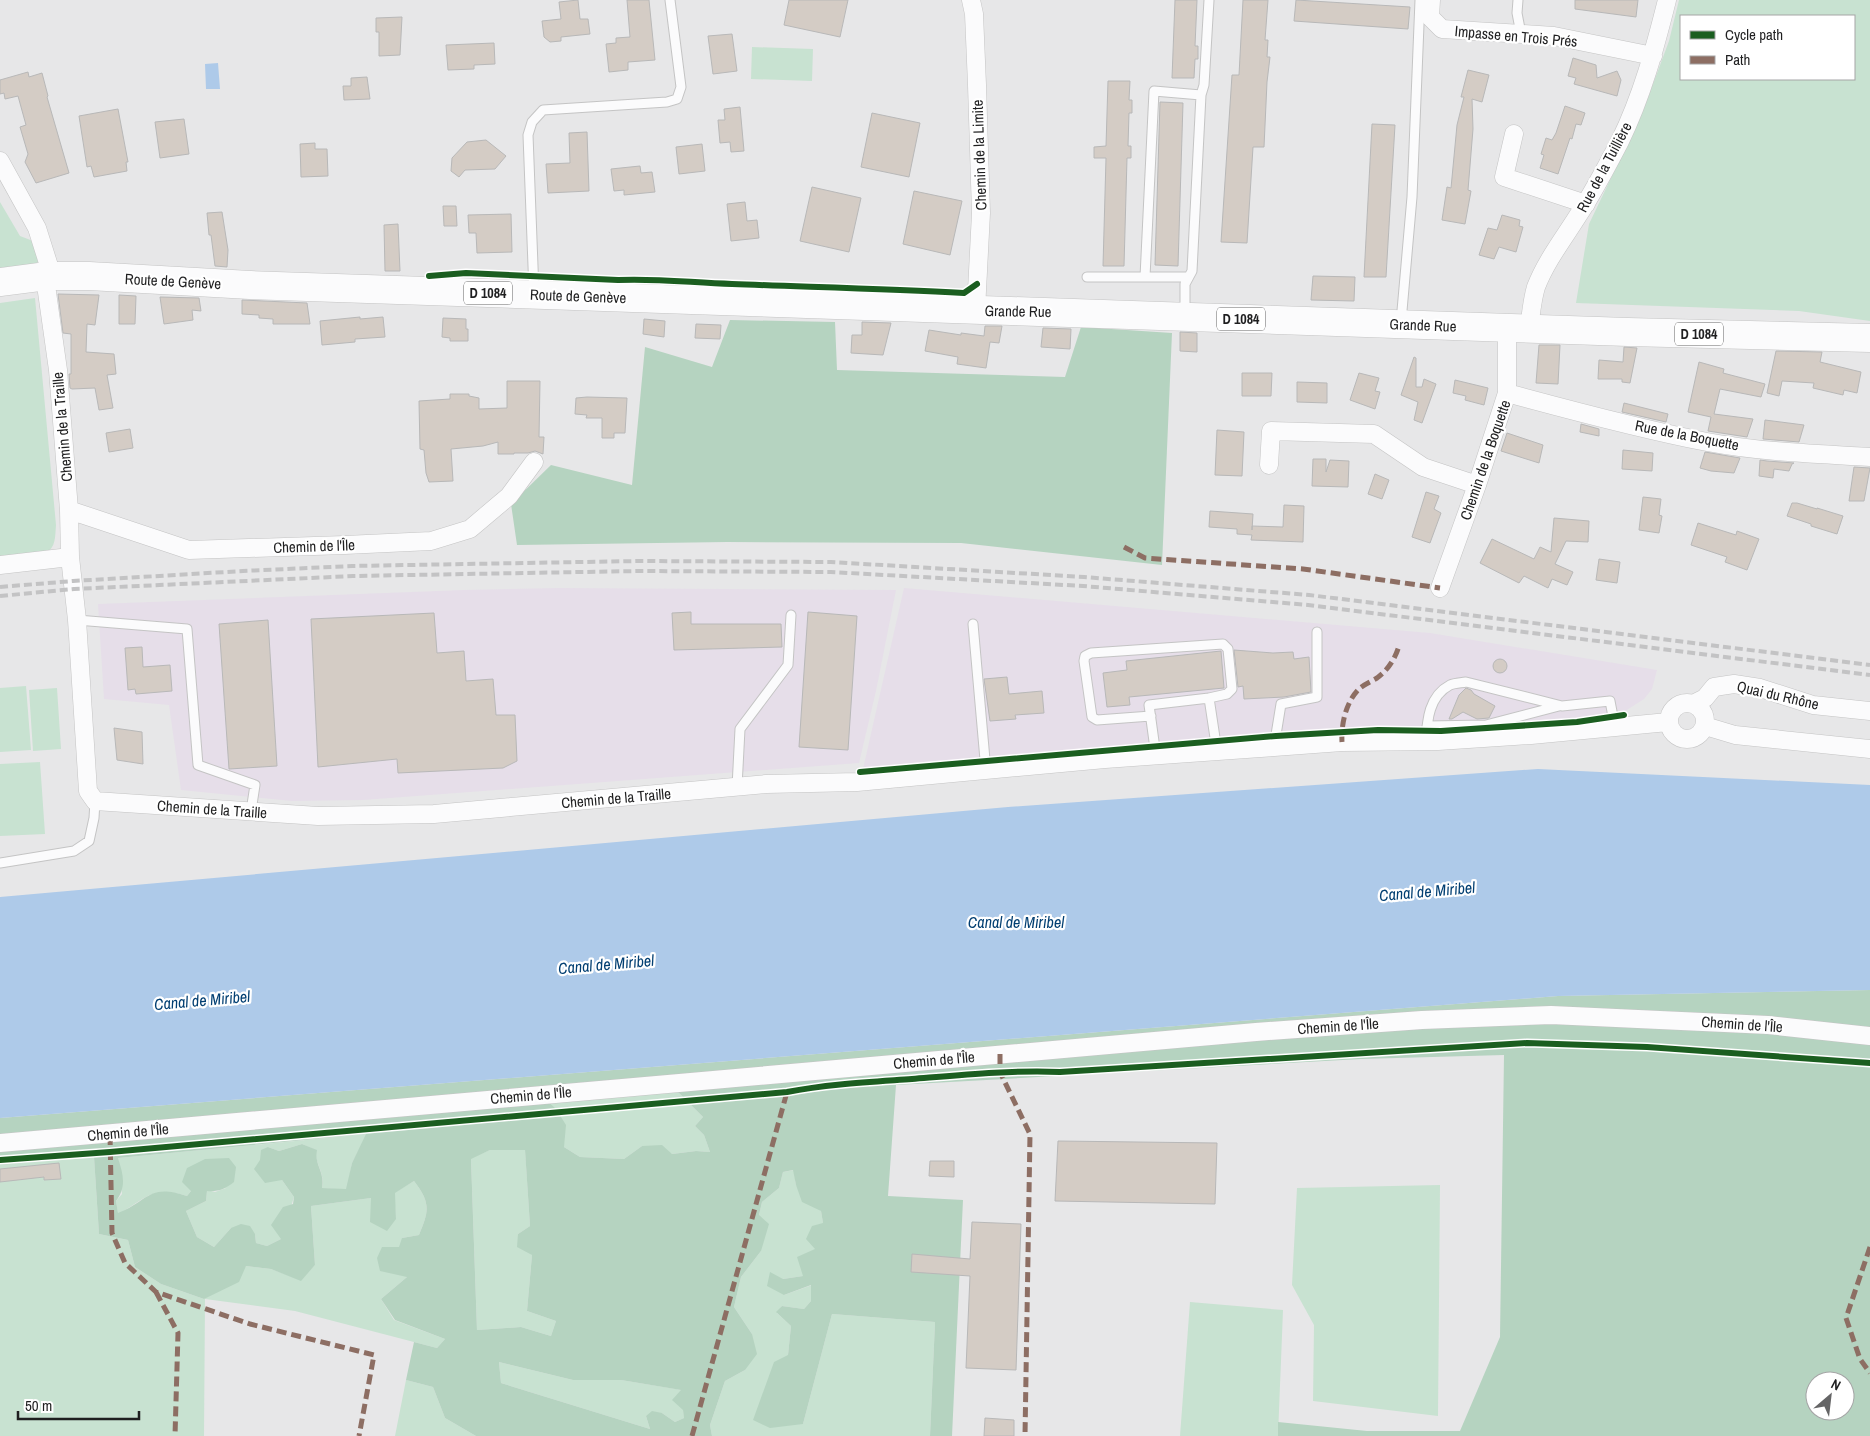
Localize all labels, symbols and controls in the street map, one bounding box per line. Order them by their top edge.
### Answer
legend [1680,15,1855,80]
street label: Impasse en Trois Prés [1454,20,1578,52]
text: Cycle path [1725,24,1783,45]
text: Path [1725,49,1750,70]
street label: Chemin de la Limite [967,99,991,211]
street label: Rue de la Tuillière [1571,118,1637,216]
street label: Route de Genève [124,268,222,294]
road number: D 1084 [464,282,512,304]
street label: Route de Genève [529,284,627,308]
street label: Grande Rue [984,300,1052,322]
road number: D 1084 [1217,308,1265,330]
street label: Grande Rue [1389,313,1457,337]
road number: D 1084 [1675,322,1723,346]
street label: Chemin de la Traille [47,371,77,483]
street label: Chemin de la Boquette [1455,397,1515,523]
street label: Rue de la Boquette [1633,415,1741,455]
street label: Chemin de l'Île [273,534,355,558]
street label: Quai du Rhône [1735,675,1821,715]
street label: Chemin de la Traille [560,783,672,813]
street label: Chemin de la Traille [156,795,268,823]
water label: Canal de Miribel [1378,876,1477,906]
water label: Canal de Miribel [968,911,1065,933]
water label: Canal de Miribel [557,949,656,979]
water label: Canal de Miribel [153,985,252,1015]
street label: Chemin de l'Île [1701,1011,1784,1037]
street label: Chemin de l'Île [1297,1013,1380,1039]
street label: Chemin de l'Île [892,1046,976,1074]
street label: Chemin de l'Île [489,1081,573,1109]
street label: Chemin de l'Île [86,1118,170,1146]
north arrow [1805,1371,1855,1421]
text: N [1828,1375,1844,1394]
scale bar [18,1388,139,1420]
text: 50 m [25,1395,52,1416]

